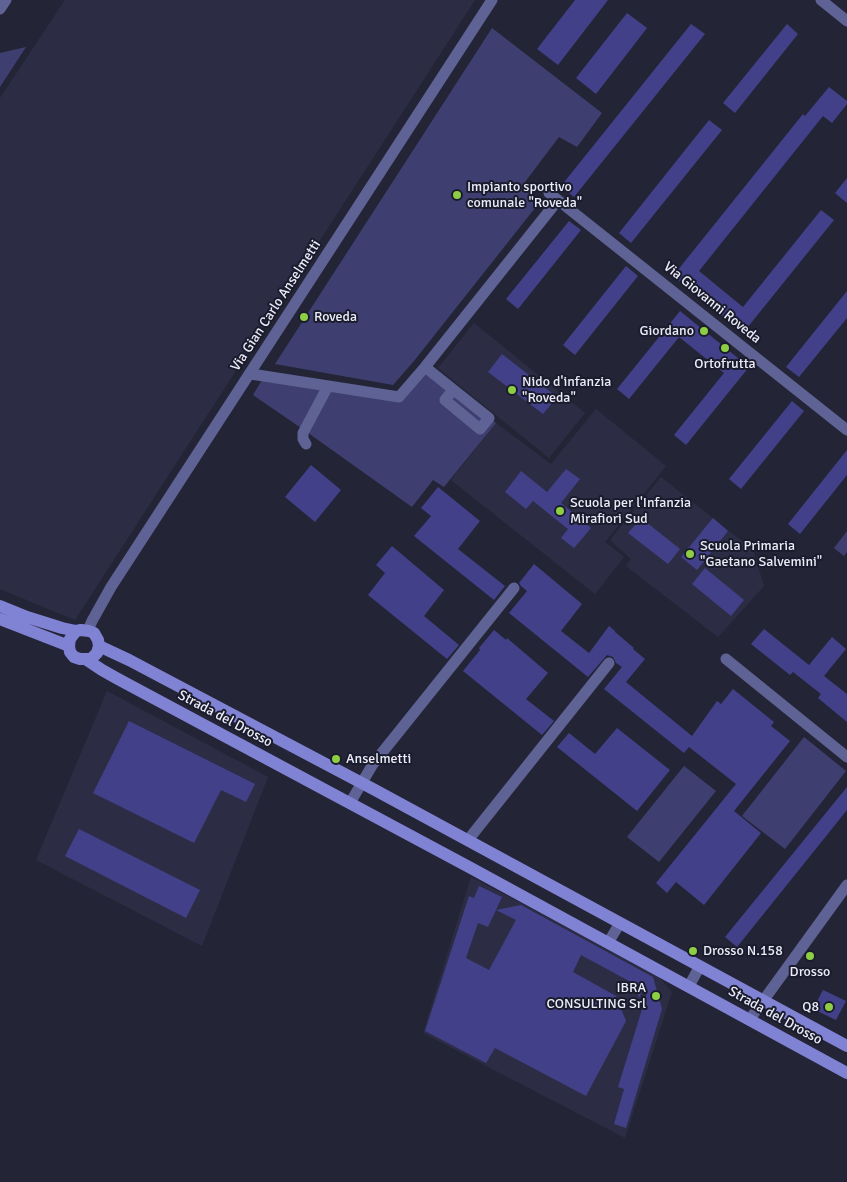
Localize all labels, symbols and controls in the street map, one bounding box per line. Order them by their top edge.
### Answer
place label: Impianto sportivo comunale "Roveda" [467,179,582,212]
marker: Impianto sportivo comunale "Roveda" [451,189,463,201]
street label: Via Gian Carlo Anselmetti [227,237,325,375]
street label: Via Giovanni Roveda [660,259,764,347]
place label: Roveda [314,309,357,325]
marker: Roveda [298,311,310,323]
place label: Giordano [639,323,694,339]
marker: Giordano [698,325,710,337]
marker: Ortofrutta [719,342,731,354]
place label: Ortofrutta [694,356,756,372]
place label: Nido d'infanzia "Roveda" [522,374,611,407]
marker: Nido d'infanzia "Roveda" [506,384,518,396]
place label: Scuola per l'Infanzia Mirafiori Sud [570,495,691,528]
marker: Scuola per l'Infanzia Mirafiori Sud [554,505,566,517]
place label: Scuola Primaria "Gaetano Salvemini" [700,538,822,570]
marker: Scuola Primaria "Gaetano Salvemini" [684,548,696,560]
street label: Strada del Drosso [175,687,275,751]
place label: Anselmetti [346,751,411,767]
marker: Anselmetti [330,753,342,765]
place label: Drosso N.158 [703,943,783,959]
marker: Drosso N.158 [687,945,699,957]
marker: Drosso [804,950,816,962]
place label: Drosso [790,964,830,980]
place label: IBRA CONSULTING Srl [546,980,646,1012]
street label: Strada del Drosso [725,983,825,1049]
marker: IBRA CONSULTING Srl [650,990,662,1002]
place label: Q8 [802,999,819,1015]
marker: Q8 [823,1001,835,1013]

